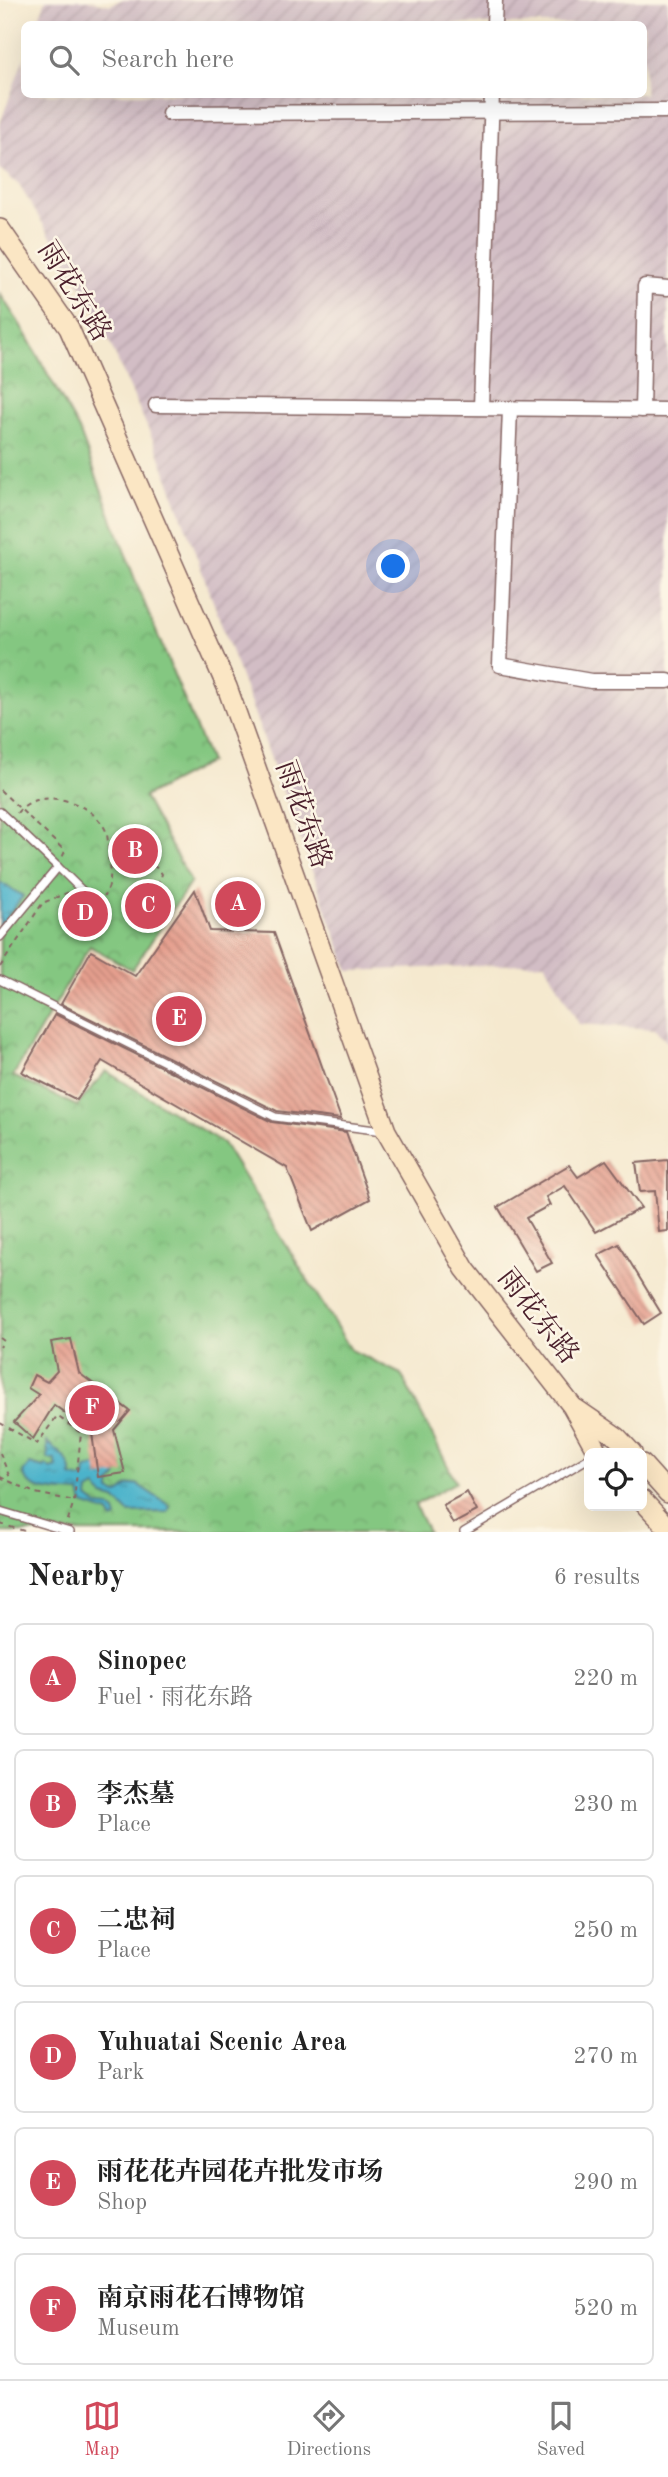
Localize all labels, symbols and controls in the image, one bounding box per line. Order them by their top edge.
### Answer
search box [21,21,647,98]
icon: search [45,41,83,79]
text: Search here [101,47,234,73]
street label: 雨花东路 [31,235,117,347]
your location [376,549,410,583]
street label: 雨花东路 [270,757,337,872]
pin: B [112,825,158,877]
pin: A [215,878,261,930]
pin: C [125,880,171,932]
pin: D [62,888,108,940]
pin: E [156,993,202,1045]
street label: 雨花东路 [491,1262,585,1370]
pin: F [69,1382,115,1434]
map controls [584,1448,647,1511]
button: locate [584,1448,647,1511]
text: Nearby [28,1562,125,1592]
text: 6 results [554,1566,640,1589]
text: Sinopec [97,1649,187,1675]
text: A [44,1667,62,1690]
text: 220 m [573,1667,638,1690]
text: Fuel · 雨花东路 [97,1686,253,1709]
text: 李杰墓 [97,1782,175,1808]
text: B [45,1793,61,1816]
text: 230 m [573,1793,638,1816]
text: Place [97,1813,151,1836]
text: 二忠祠 [97,1908,175,1934]
text: C [45,1919,61,1942]
text: 250 m [573,1919,638,1942]
text: Place [97,1939,151,1962]
text: Yuhuatai Scenic Area [97,2030,347,2056]
text: D [44,2045,62,2068]
text: 270 m [573,2045,638,2068]
text: Park [97,2061,144,2084]
text: 雨花花卉园花卉批发市场 [97,2160,383,2186]
text: E [45,2171,61,2194]
text: 290 m [573,2171,638,2194]
text: Shop [97,2191,147,2214]
text: 南京雨花石博物馆 [97,2286,305,2312]
text: F [45,2297,61,2320]
text: 520 m [573,2297,638,2320]
text: Museum [97,2317,180,2340]
tab: Map [83,2397,121,2462]
tab: Directions [287,2397,371,2462]
tab: Saved [537,2397,585,2462]

